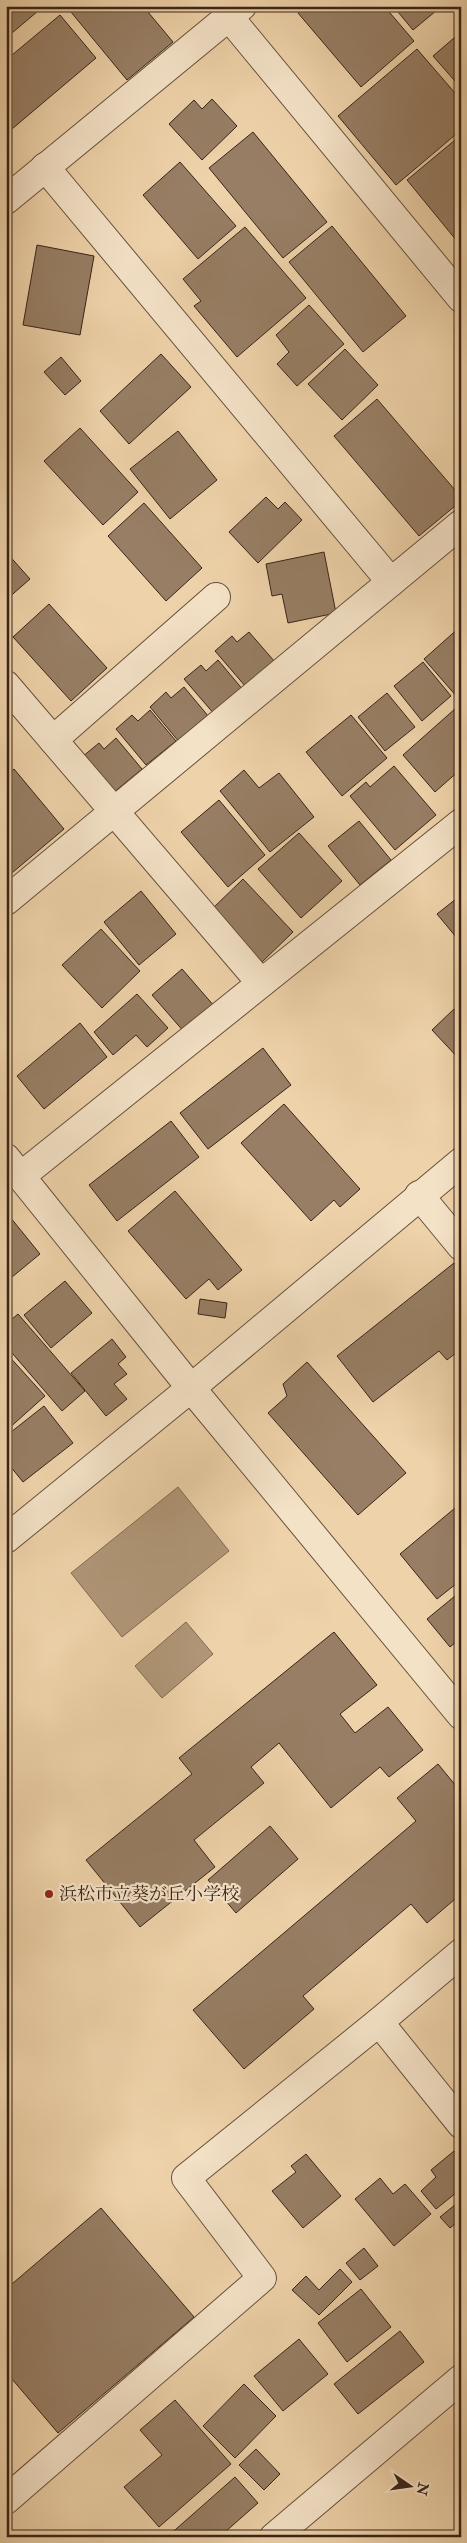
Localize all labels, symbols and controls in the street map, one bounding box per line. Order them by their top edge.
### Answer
place label: 浜松市立葵が丘小学校 [59,1883,239,1906]
marker: 浜松市立葵が丘小学校 [43,1888,55,1900]
north arrow [384,2460,434,2510]
text: N [412,2480,432,2497]

